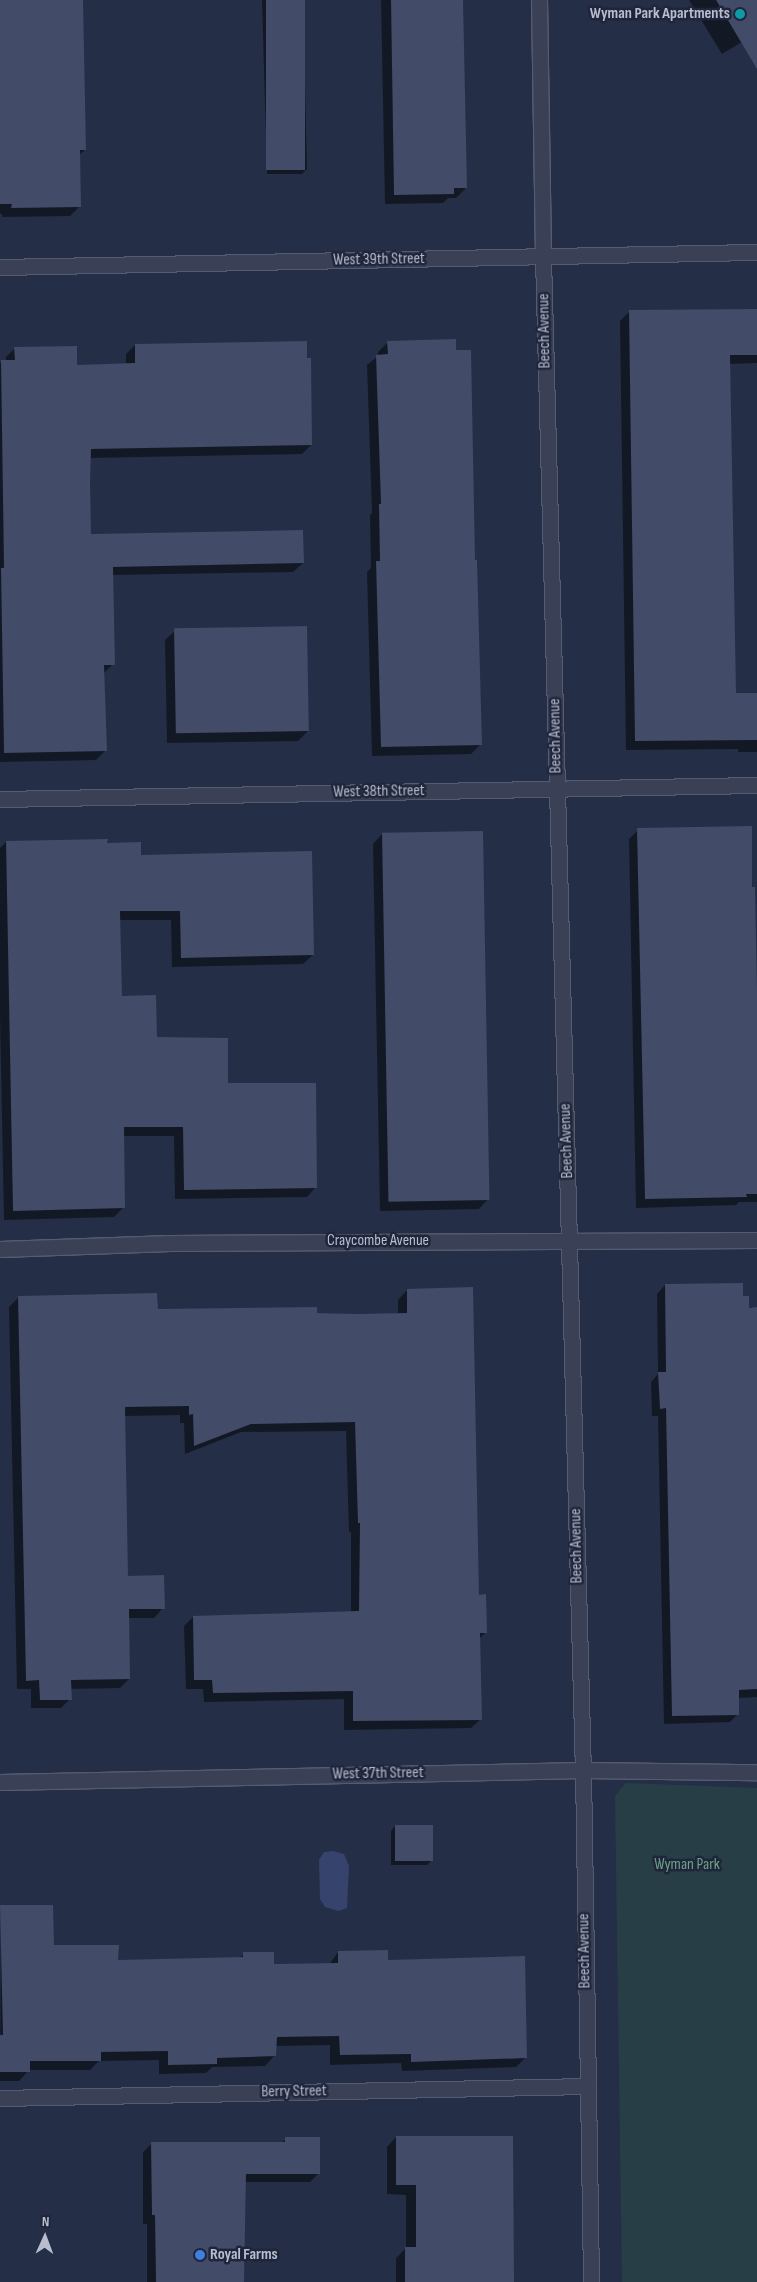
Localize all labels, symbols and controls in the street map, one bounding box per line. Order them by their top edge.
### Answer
place label: Wyman Park Apartments [590,4,730,24]
marker: Wyman Park Apartments [734,8,746,20]
street label: West 39th Street [333,250,425,270]
street label: Beech Avenue [535,293,555,369]
street label: Beech Avenue [546,698,566,774]
street label: West 38th Street [333,782,425,802]
street label: Beech Avenue [556,1103,578,1179]
street label: Craycombe Avenue [327,1231,429,1251]
street label: Beech Avenue [567,1508,587,1584]
street label: West 37th Street [332,1764,424,1784]
park label: Wyman Park [654,1855,720,1875]
street label: Beech Avenue [575,1913,595,1989]
street label: Berry Street [261,2082,327,2102]
north arrow [20,2212,70,2262]
text: N [41,2213,50,2230]
place label: Royal Farms [210,2245,278,2265]
marker: Royal Farms [194,2249,206,2261]

